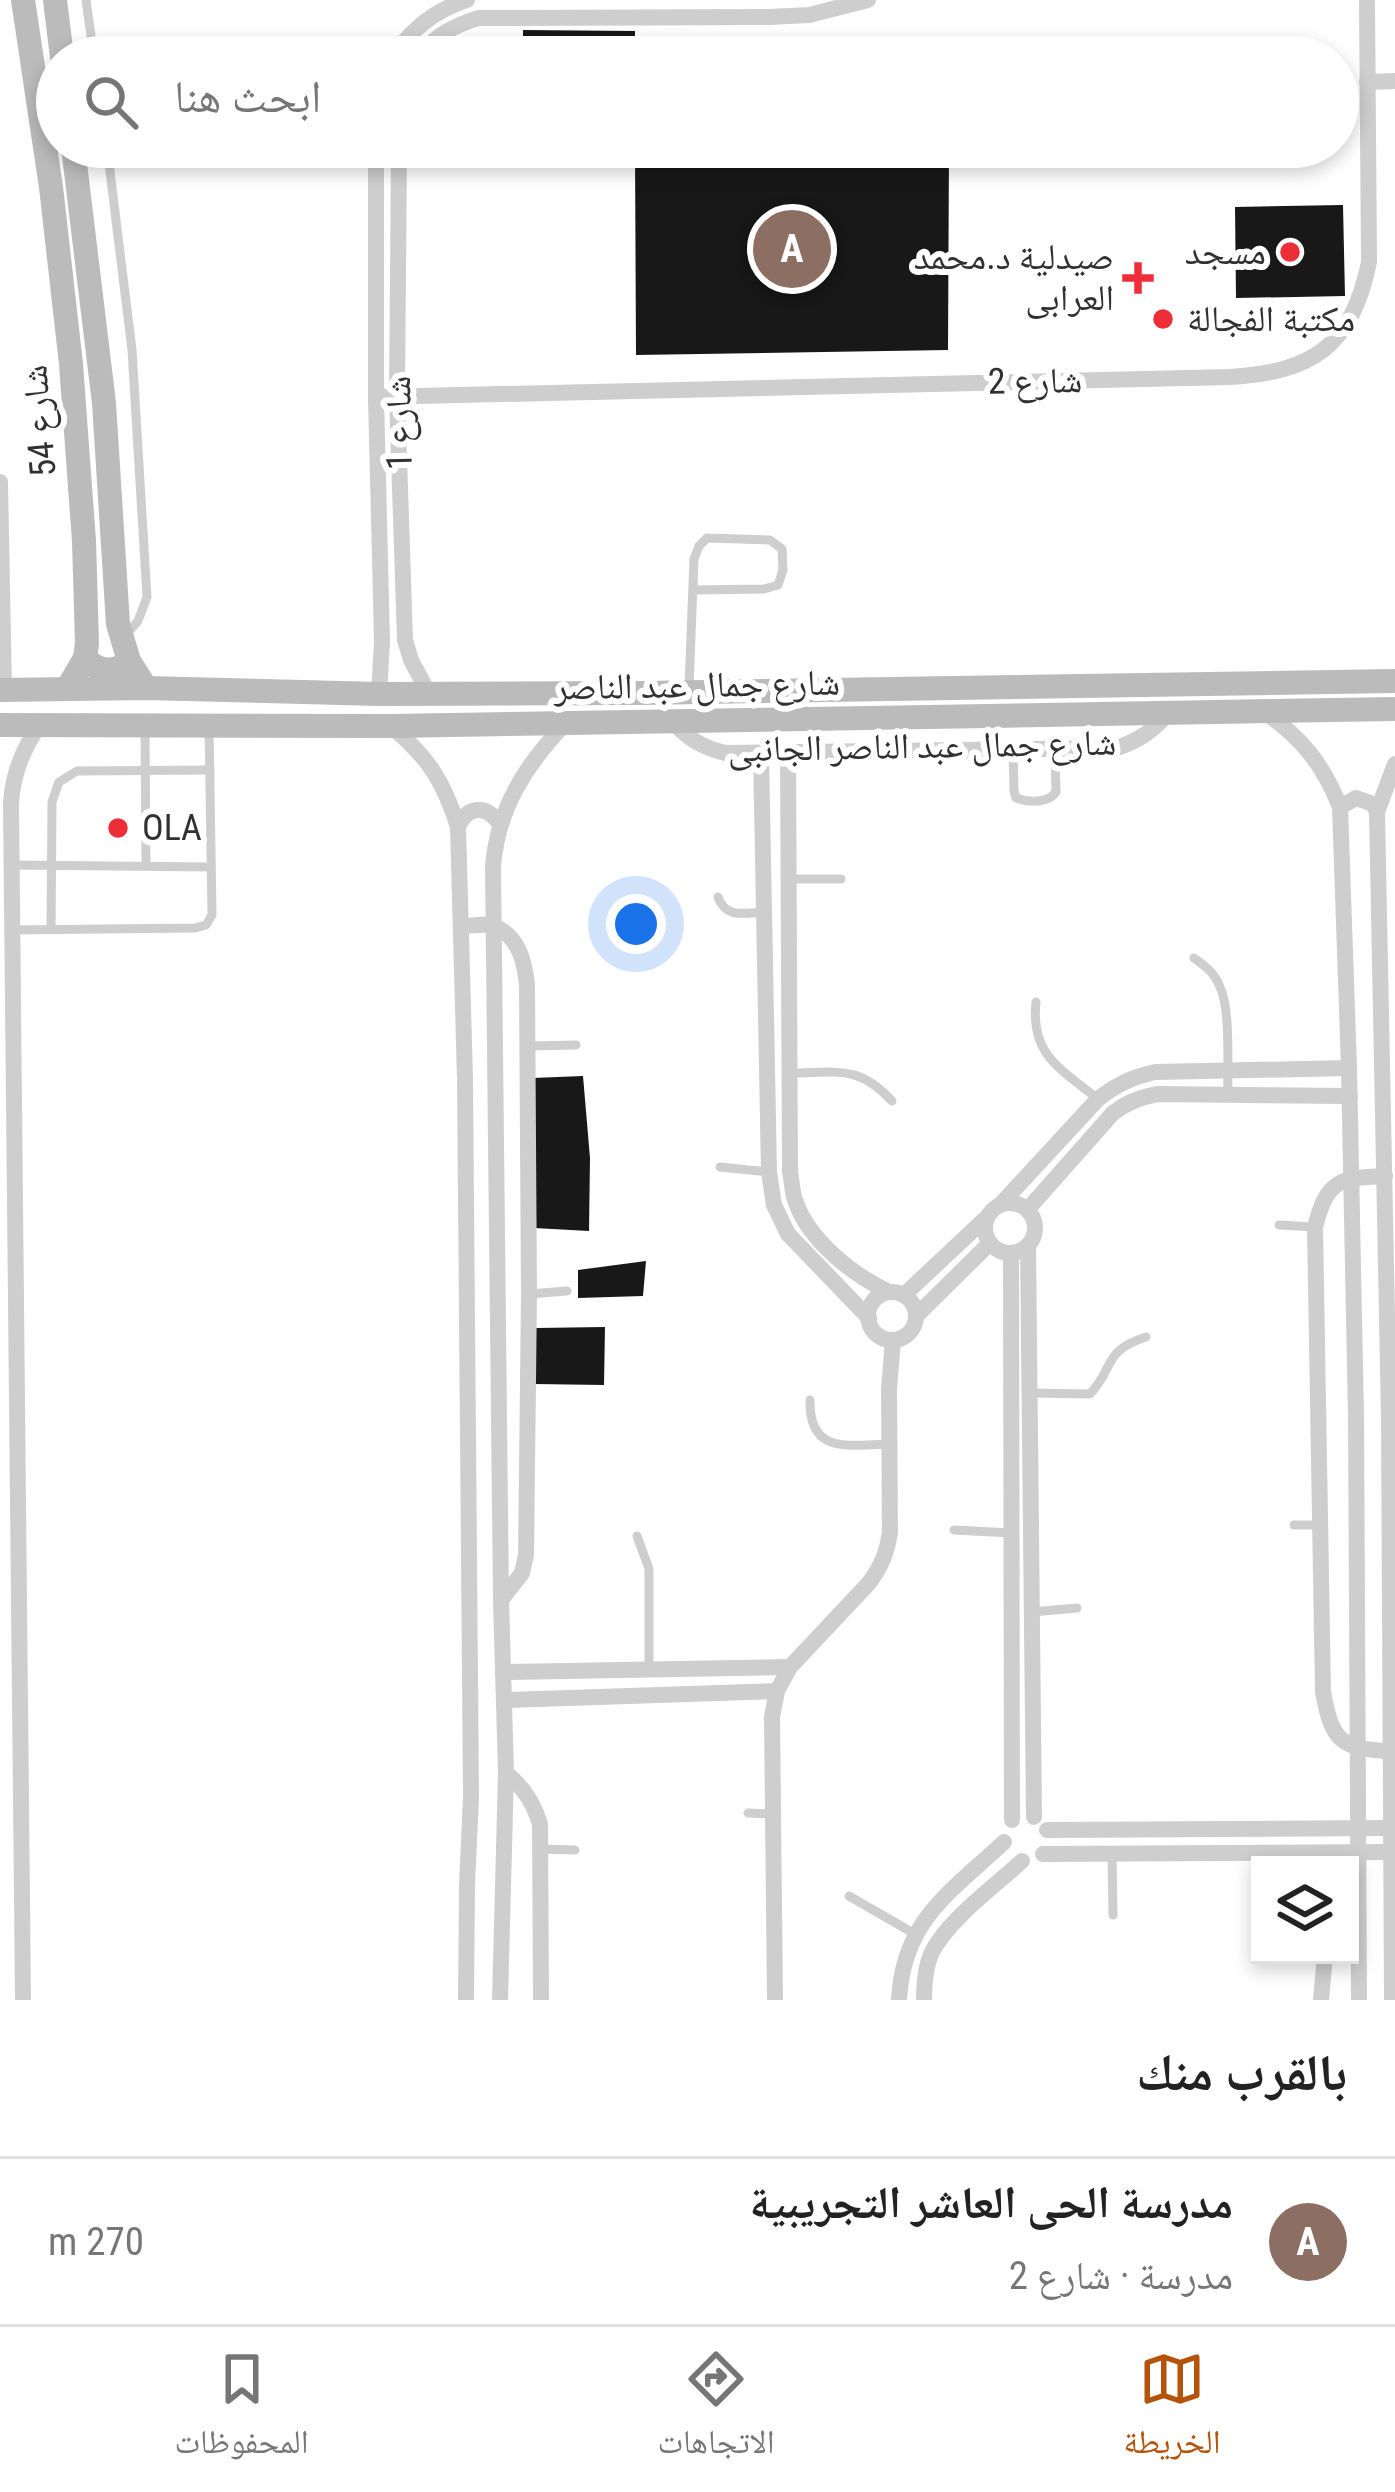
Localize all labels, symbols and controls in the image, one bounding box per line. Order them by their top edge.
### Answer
search box [36,36,1359,168]
icon: search [78,69,144,135]
text: ابحث هنا [174,70,322,123]
pin: A [753,204,831,294]
place label: مسجد [1185,231,1266,273]
place label: صيدلية د.محمد العرابى [914,236,1114,319]
marker: مسجد [1277,239,1303,265]
marker: صيدلية د.محمد العرابى [1125,265,1151,291]
place label: مكتبة الفجالة [1187,298,1355,340]
marker: مكتبة الفجالة [1150,306,1176,332]
street label: شارع 2 [987,359,1083,404]
street label: شارع 54 [13,363,66,479]
street label: شارع 1 [377,375,422,471]
street label: شارع جمال عبد الناصر [553,662,840,710]
street label: شارع جمال عبد الناصر الجانبى [727,722,1117,771]
place label: OLA [142,807,202,849]
marker: OLA [105,815,131,841]
your location [606,894,666,954]
map controls [1251,1856,1359,1964]
button: layers [1251,1856,1359,1964]
text: بالقرب منك [1136,2043,1347,2102]
text: مدرسة الحى العاشر التجريبية [749,2176,1233,2229]
text: 270 m [48,2219,144,2265]
text: A [1296,2219,1320,2265]
text: مدرسة · شارع 2 [1009,2253,1233,2299]
tab: المحفوظات [174,2346,309,2474]
tab: الاتجاهات [657,2346,775,2474]
tab: الخريطة [1123,2346,1221,2474]

